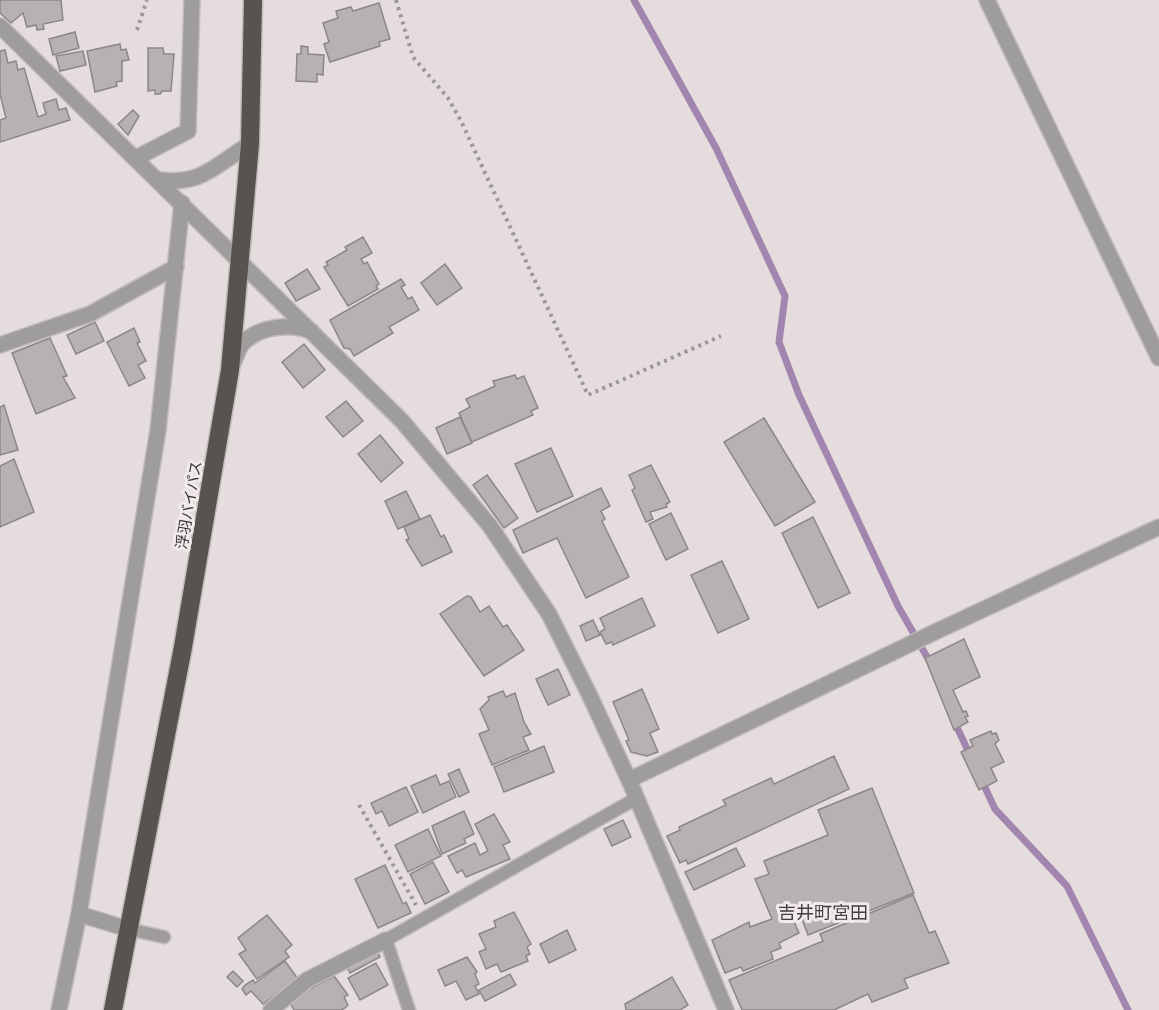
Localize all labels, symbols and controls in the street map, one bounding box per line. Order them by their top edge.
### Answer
street label: 浮羽バイパス [171,459,205,551]
district label: 吉井町宮田 [778,901,868,923]

